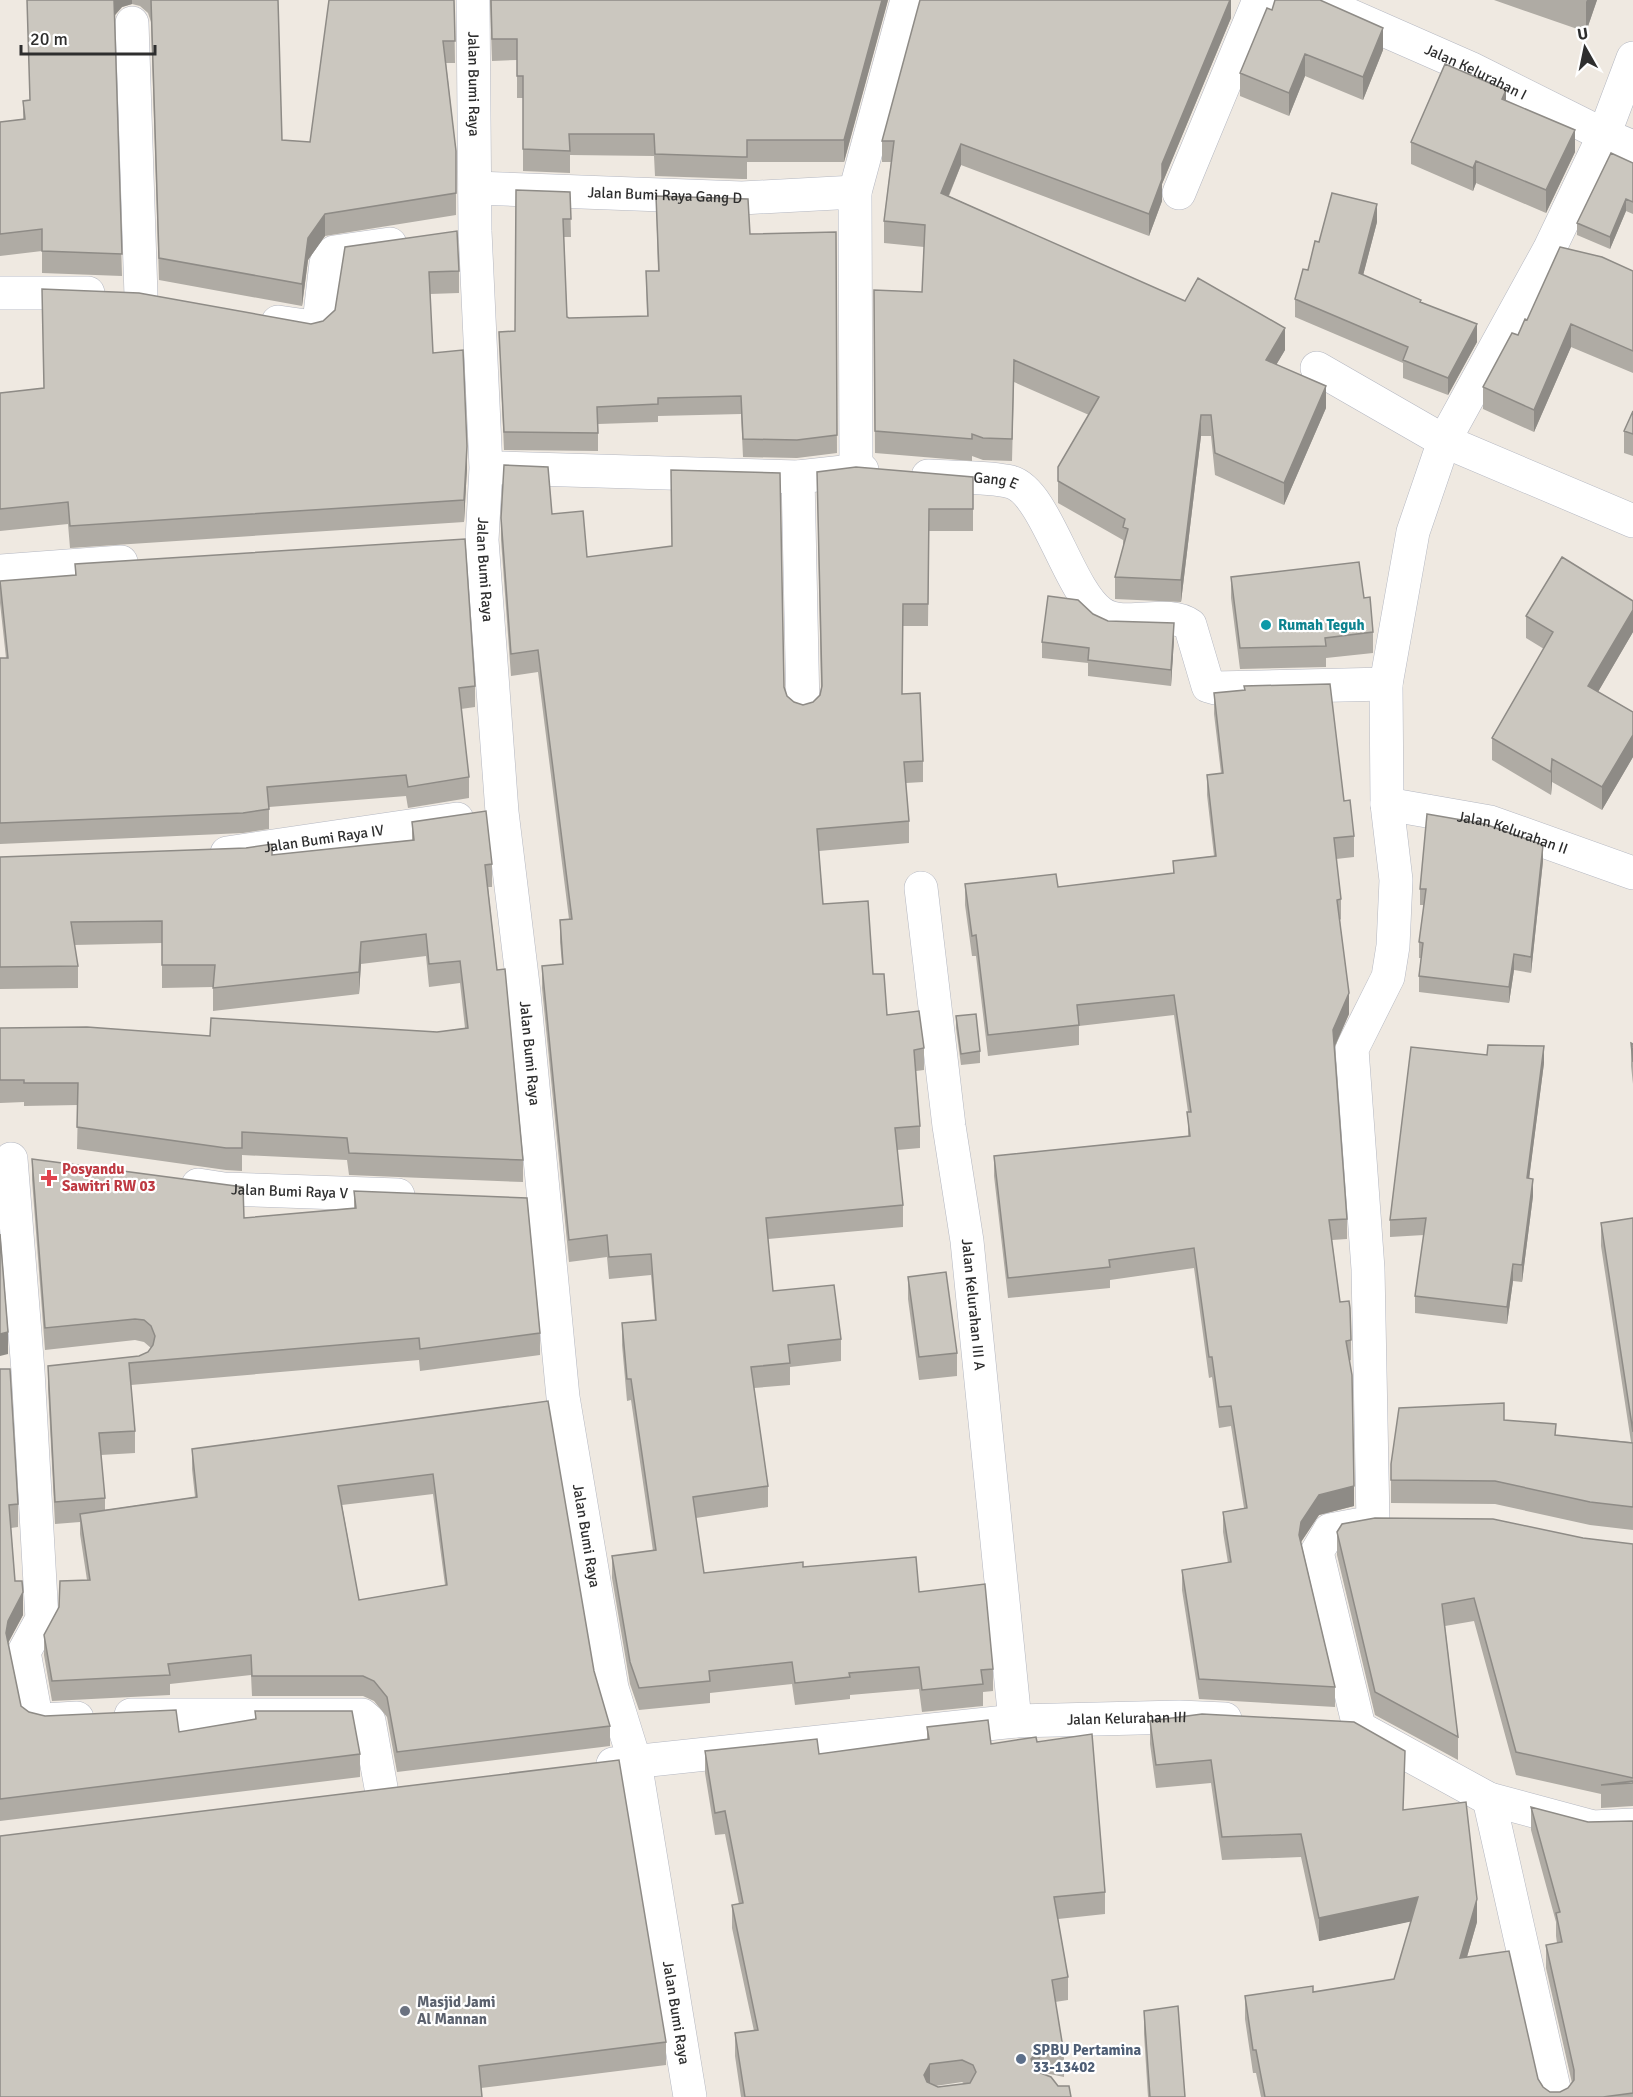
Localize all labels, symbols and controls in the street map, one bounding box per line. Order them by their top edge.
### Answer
scale bar [21,18,154,56]
north arrow [1555,18,1615,78]
text: U [1576,23,1590,45]
text: 20 m [30,28,68,50]
street label: Jalan Bumi Raya [464,31,483,137]
street label: Jalan Kelurahan I [1422,40,1530,104]
street label: Jalan Bumi Raya Gang D [587,183,742,207]
street label: Gang E [973,469,1021,493]
street label: Jalan Bumi Raya [473,517,497,623]
place label: Rumah Teguh [1278,616,1365,634]
marker: Rumah Teguh [1259,618,1273,632]
street label: Jalan Kelurahan II [1456,807,1570,858]
street label: Jalan Bumi Raya IV [263,821,386,856]
street label: Jalan Bumi Raya [516,1000,544,1106]
place label: Posyandu Sawitri RW 03 [62,1160,156,1195]
marker: Posyandu Sawitri RW 03 [40,1169,58,1187]
street label: Jalan Bumi Raya V [231,1180,349,1202]
street label: Jalan Kelurahan III A [958,1238,989,1371]
street label: Jalan Bumi Raya [569,1483,604,1589]
street label: Jalan Kelurahan III [1067,1708,1187,1729]
street label: Jalan Bumi Raya [659,1960,694,2066]
place label: Masjid Jami Al Mannan [417,1993,495,2028]
marker: Masjid Jami Al Mannan [398,2004,412,2018]
place label: SPBU Pertamina 33-13402 [1033,2041,1141,2076]
marker: SPBU Pertamina 33-13402 [1014,2052,1028,2066]

